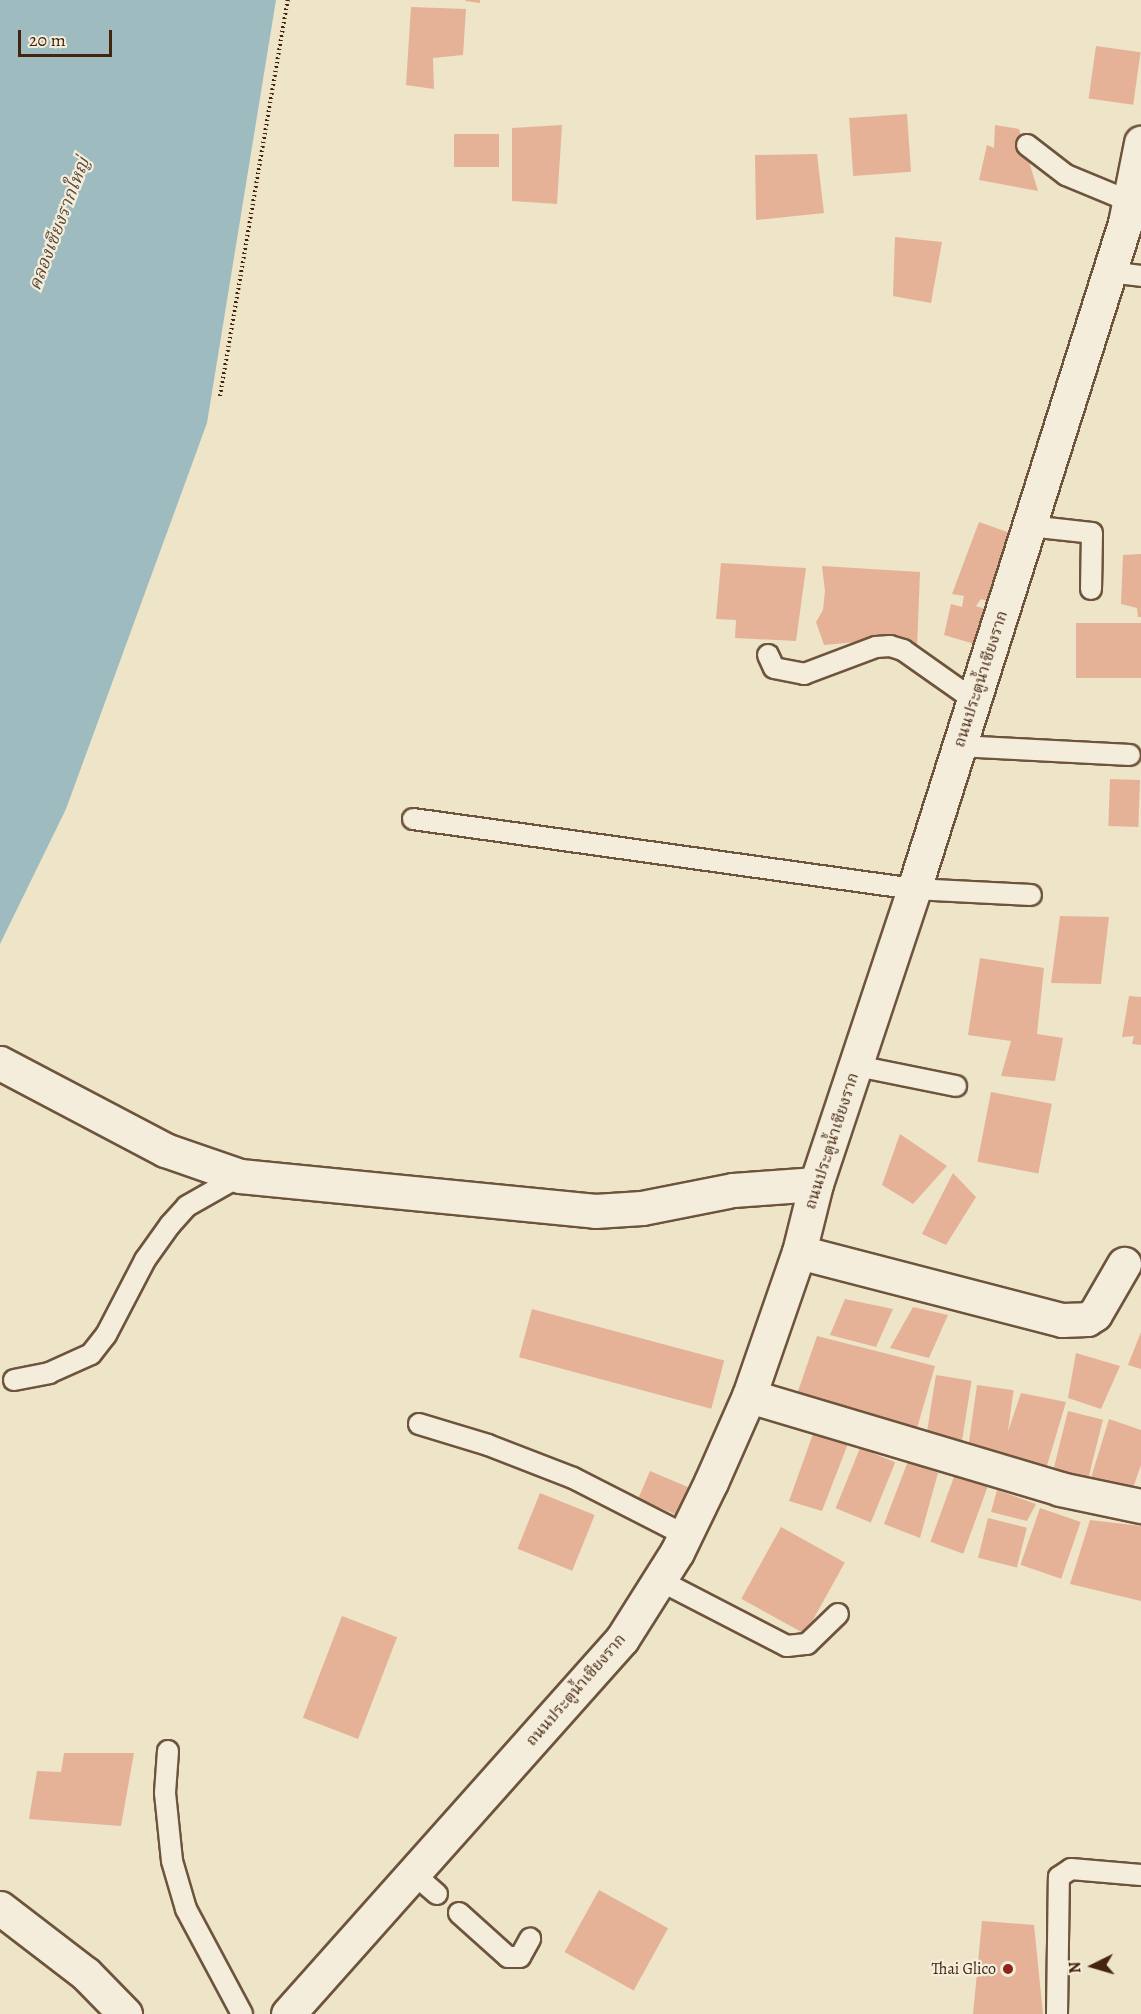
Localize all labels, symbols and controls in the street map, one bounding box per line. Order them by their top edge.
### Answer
scale bar [21,18,116,56]
text: 20 m [29,28,66,52]
water label: คลองเชียงรากใหญ่ [24,155,94,293]
street label: ถนนประตูน้ำเชียงราก [950,608,1012,750]
street label: ถนนประตูน้ำเชียงราก [801,1070,863,1212]
street label: ถนนประตูน้ำเชียงราก [522,1630,630,1750]
north arrow [1063,1936,1123,1996]
place label: Thai Glico [932,1959,996,1979]
text: N [1064,1961,1087,1974]
marker: Thai Glico [1001,1962,1015,1976]

